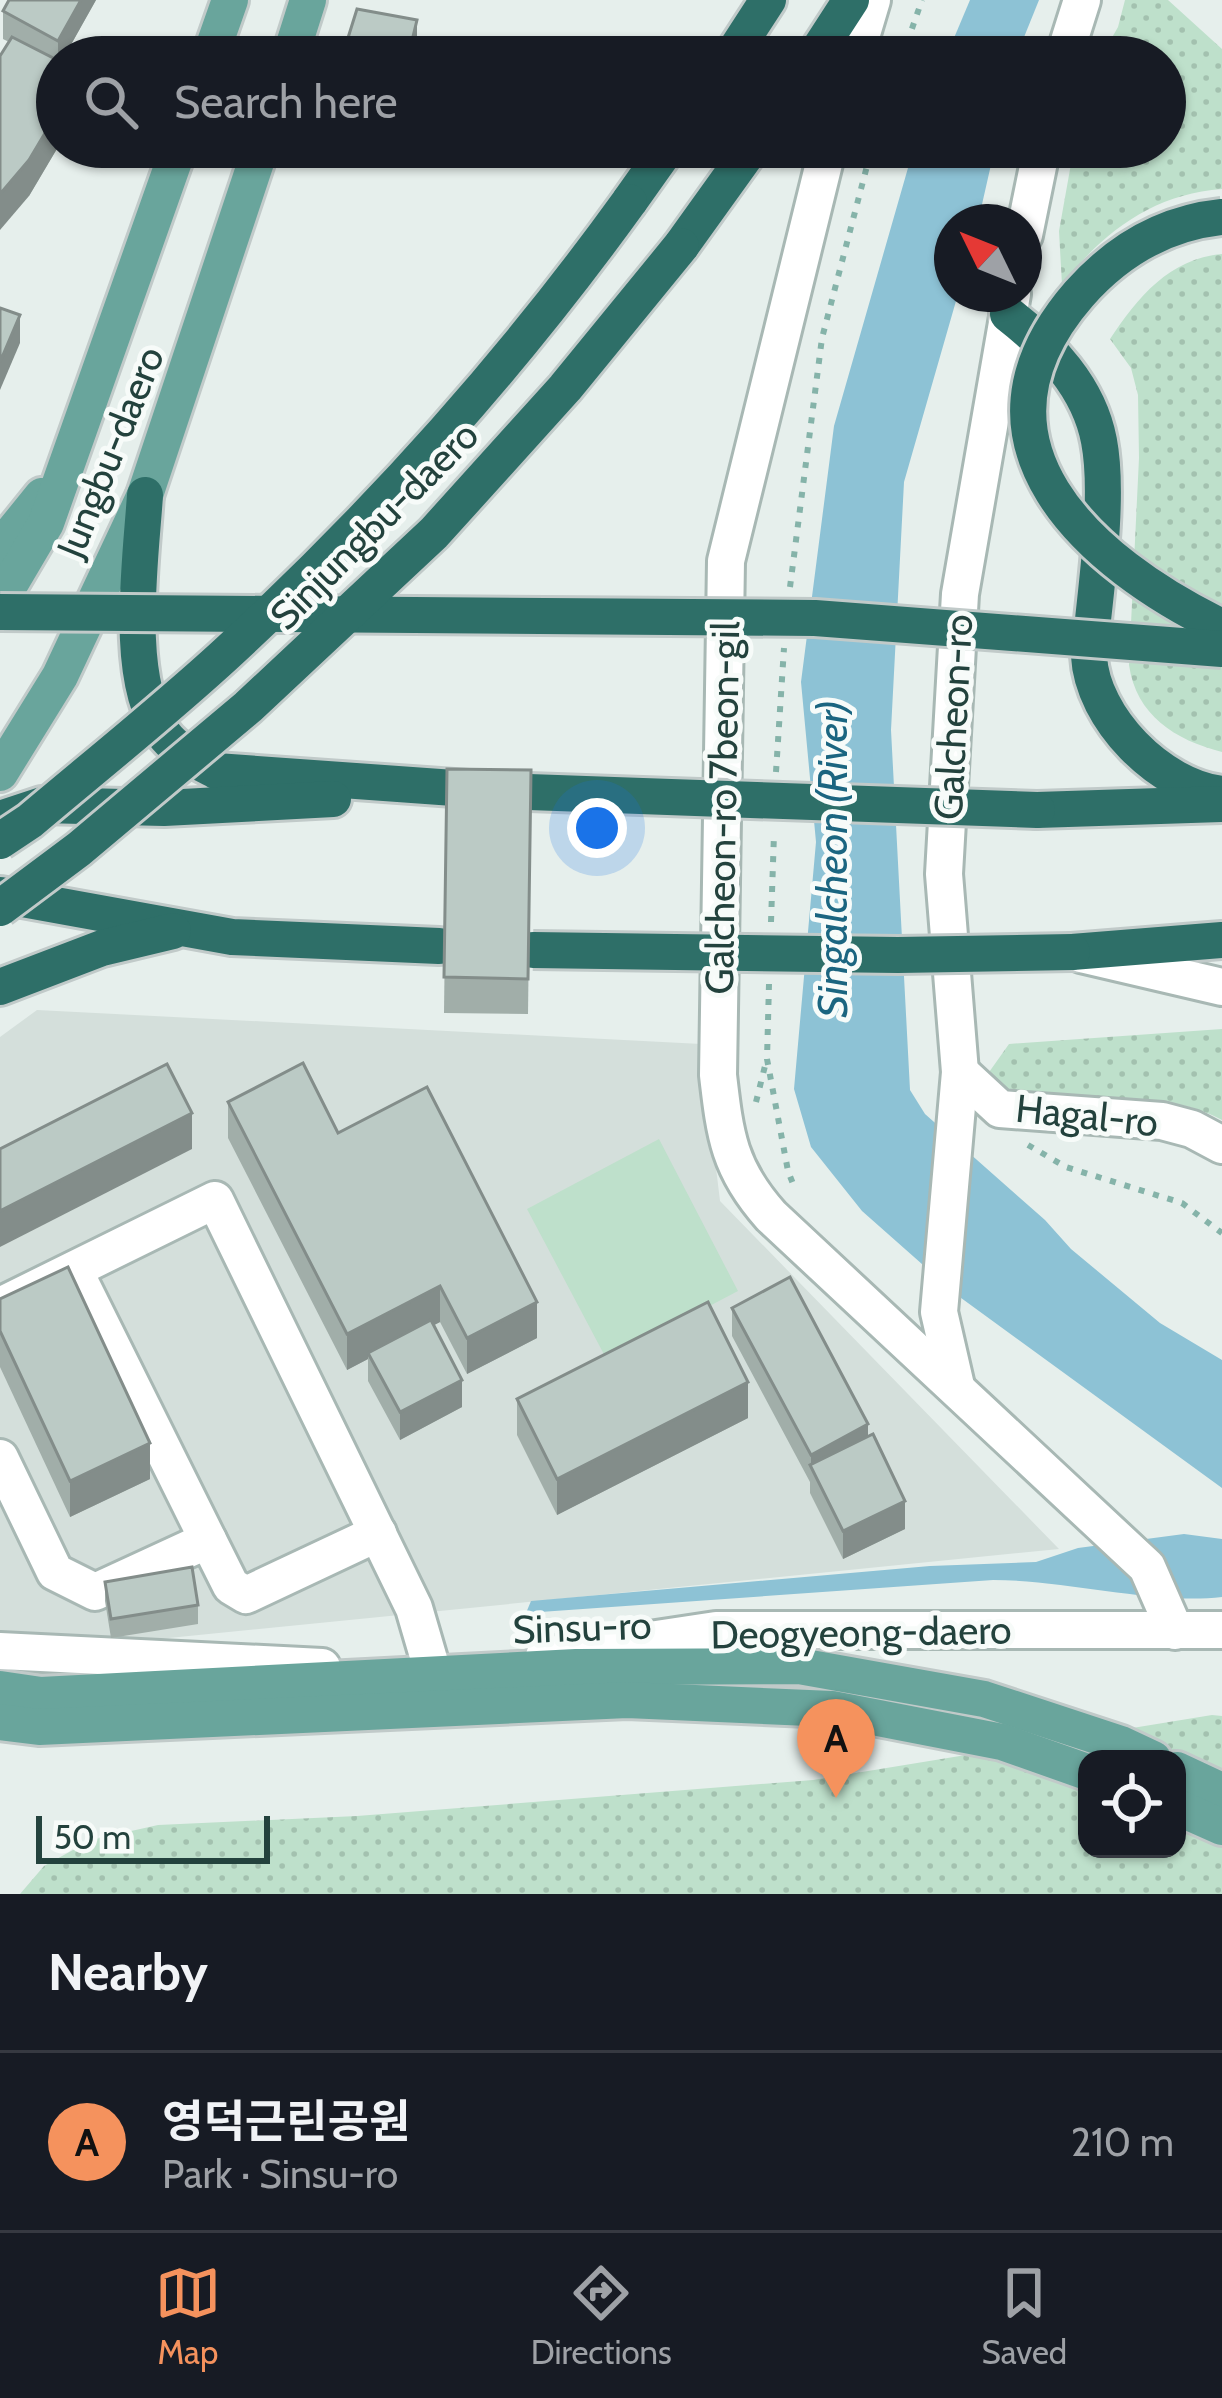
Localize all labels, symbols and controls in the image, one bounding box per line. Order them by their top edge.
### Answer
search box [36,36,1186,168]
icon: search [78,69,144,135]
text: Search here [174,75,398,129]
north arrow [934,204,1042,312]
street label: Jungbu-daero [46,339,174,565]
street label: Sinjungbu-daero [260,411,488,639]
street label: Galcheon-ro [924,613,982,821]
street label: Galcheon-ro 7beon-gil [695,621,749,995]
water label: Singalcheon (River) [806,700,858,1018]
your location [567,798,627,858]
street label: Hagal-ro [1013,1084,1161,1146]
street label: Sinsu-ro [512,1601,652,1653]
street label: Deogyeong-daero [710,1605,1012,1659]
pin: A [797,1699,875,1798]
map controls [1078,1750,1186,1858]
button: locate [1078,1750,1186,1858]
scale bar [36,1810,270,1863]
text: 50 m [54,1817,131,1857]
text: Nearby [48,1941,208,2003]
text: 영덕근린공원 [162,2094,410,2148]
text: A [75,2118,99,2166]
text: 210 m [1071,2118,1174,2166]
text: Park · Sinsu-ro [162,2150,398,2198]
tab: Map [155,2260,221,2372]
tab: Directions [531,2260,672,2372]
tab: Saved [981,2260,1067,2372]

